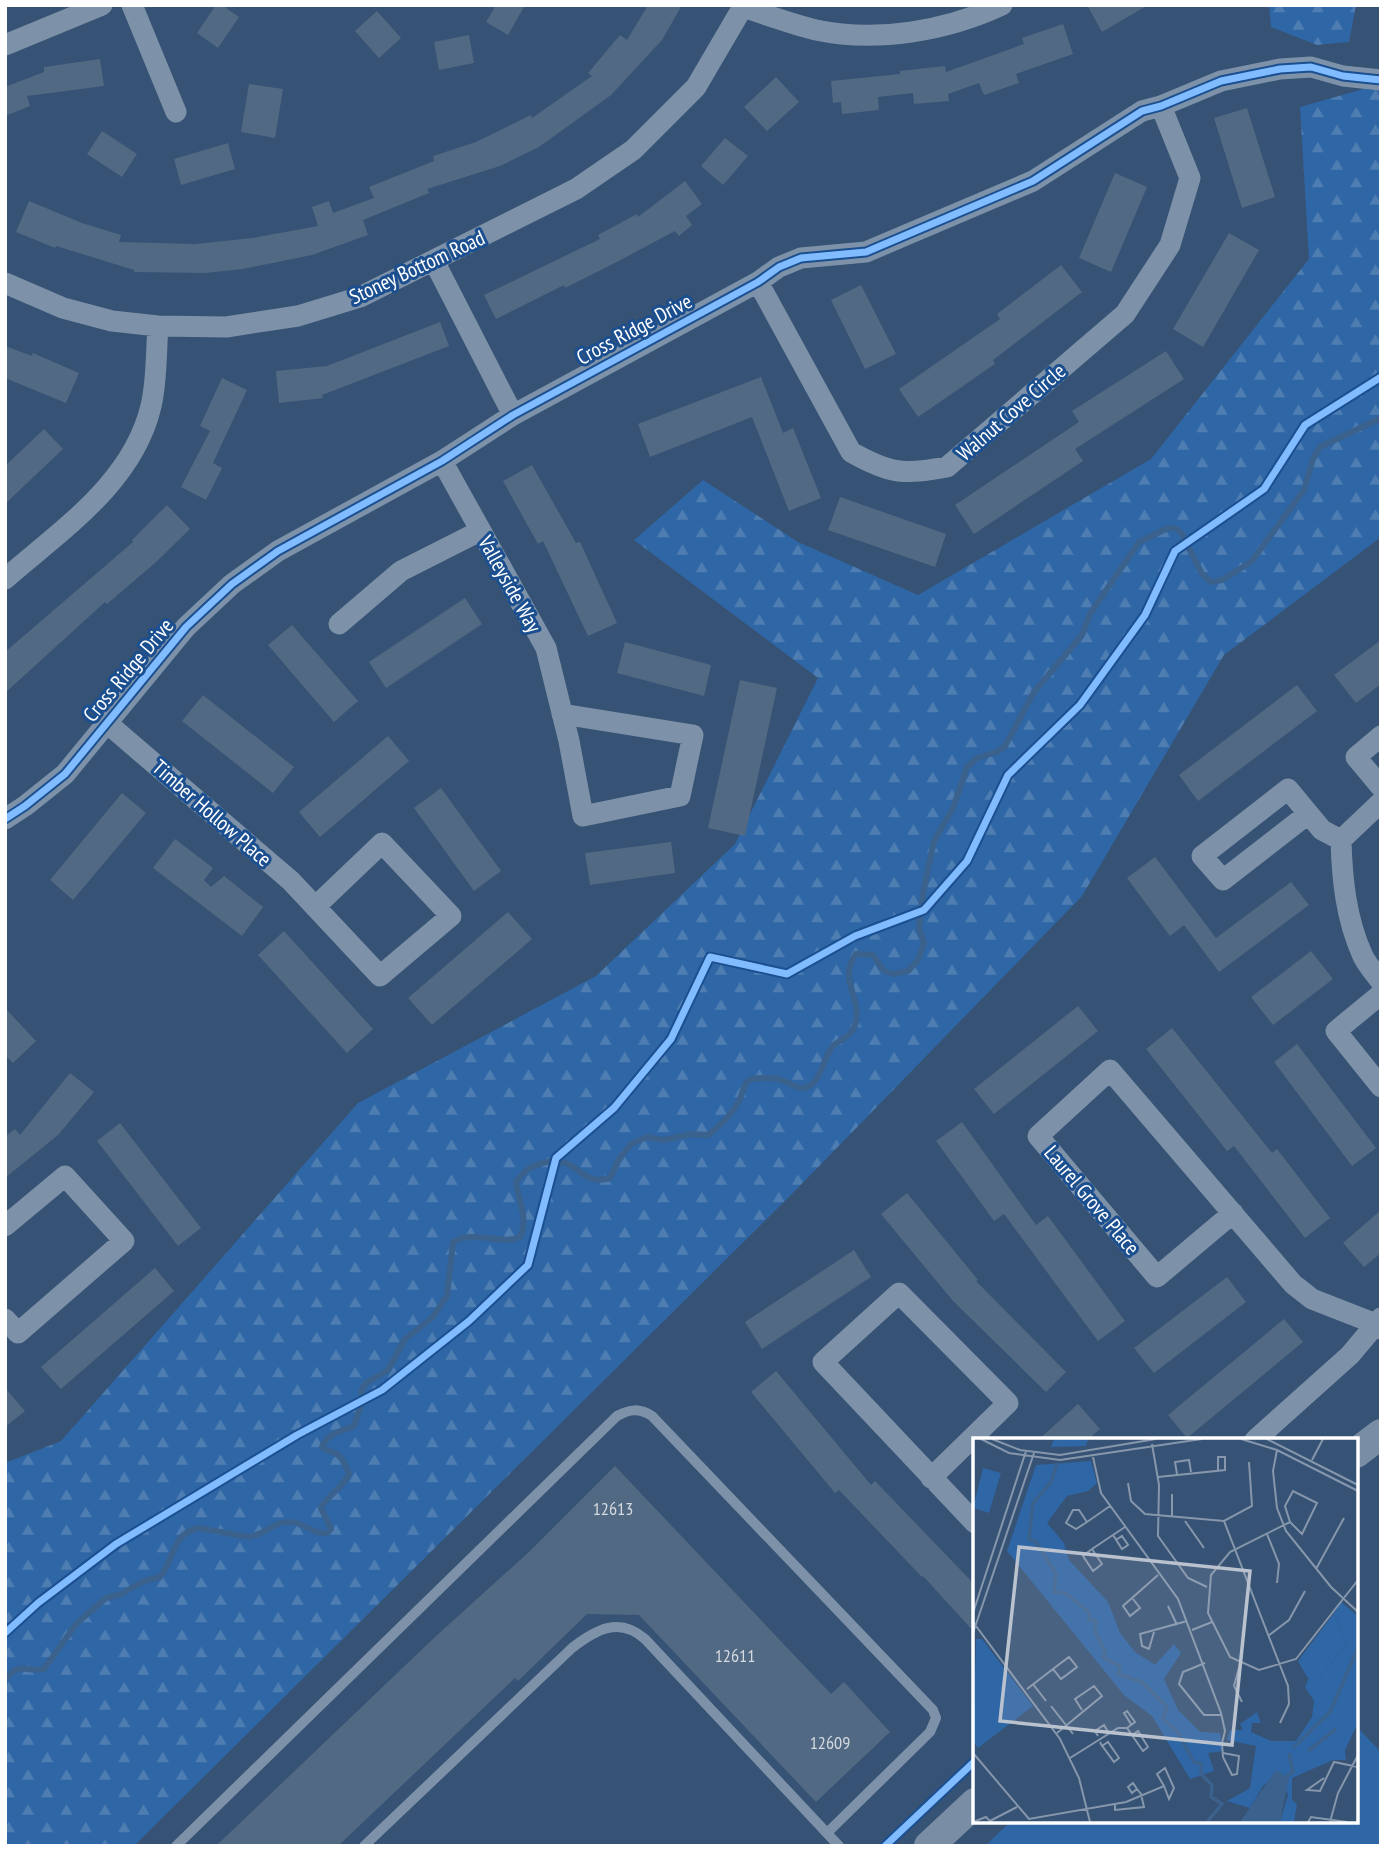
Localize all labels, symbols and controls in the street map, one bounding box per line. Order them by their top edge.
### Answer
street label: Stoney Bottom Road [345,224,489,310]
street label: Cross Ridge Drive [572,287,696,371]
street label: Walnut Cove Circle [951,357,1071,467]
street label: Valleyside Way [472,530,548,637]
street label: Cross Ridge Drive [77,613,179,727]
street label: Timber Hollow Place [147,754,277,872]
street label: Laurel Grove Place [1038,1140,1146,1260]
inset map [973,1438,1358,1823]
house number: 12613 [593,1497,633,1520]
house number: 12611 [715,1644,755,1667]
house number: 12609 [810,1731,850,1754]

